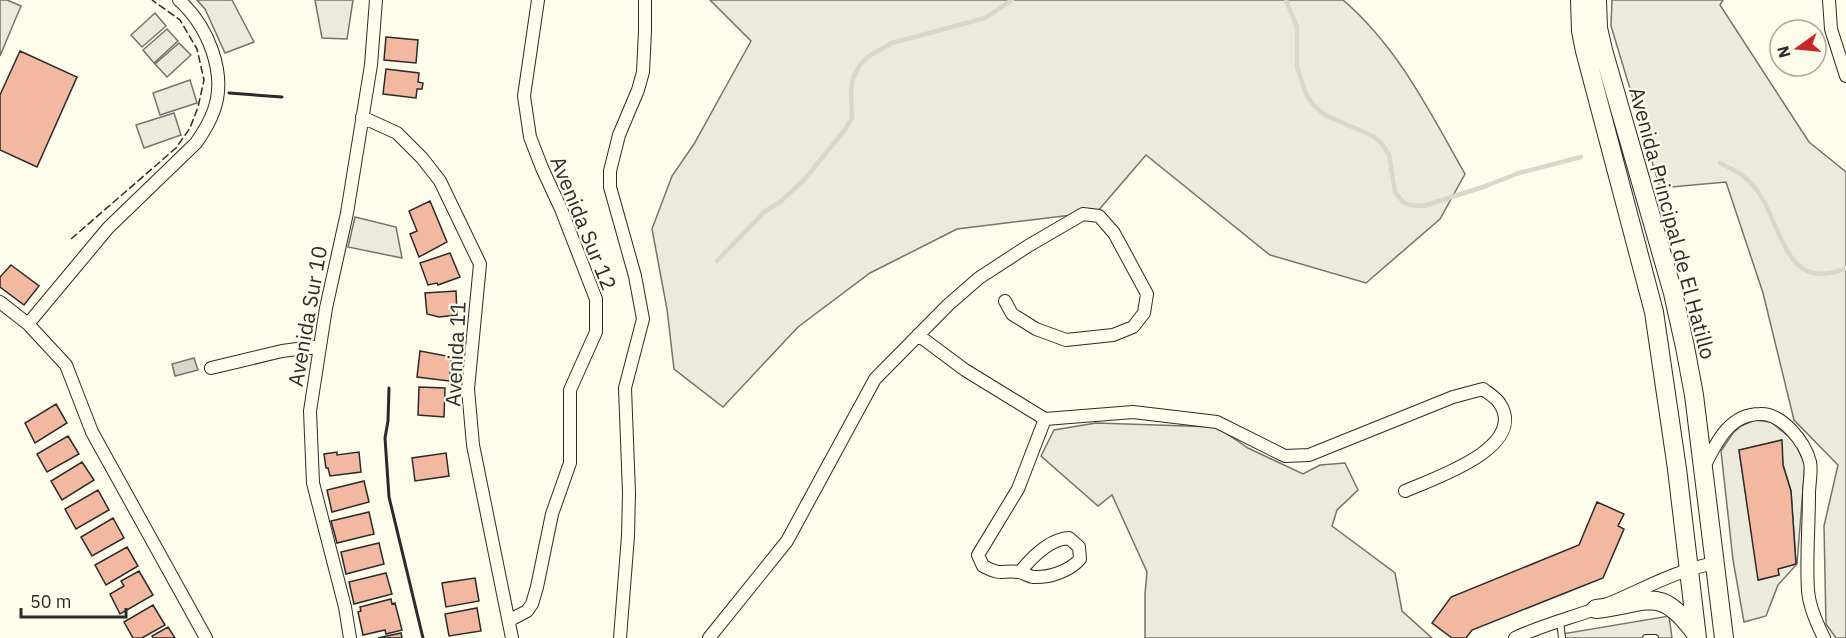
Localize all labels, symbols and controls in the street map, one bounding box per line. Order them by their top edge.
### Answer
north arrow [1768,18,1828,78]
text: N [1772,44,1795,60]
street label: Avenida Principal de El Hatillo [1623,84,1723,362]
street label: Avenida Sur 12 [544,152,624,294]
street label: Avenida Sur 10 [281,244,333,388]
street label: Avenida 11 [438,301,472,407]
scale bar [21,581,126,619]
text: 50 m [30,590,72,613]

